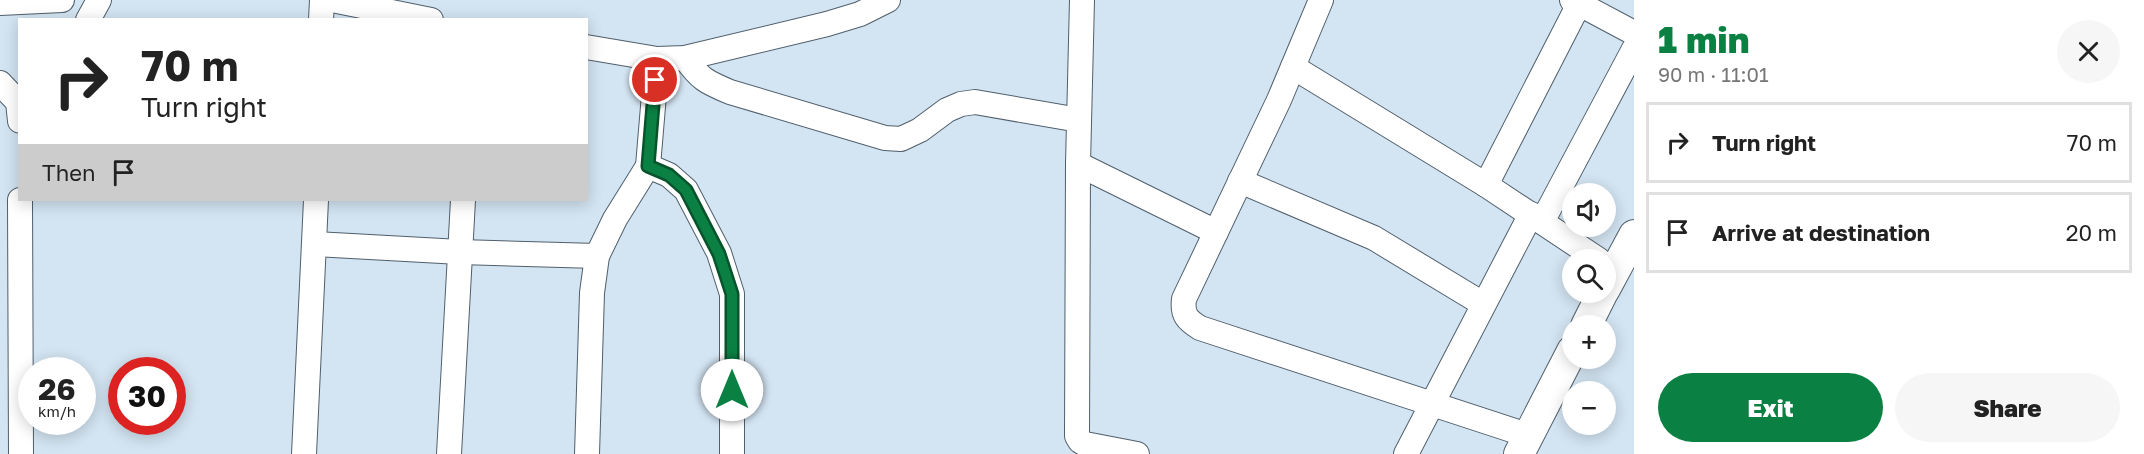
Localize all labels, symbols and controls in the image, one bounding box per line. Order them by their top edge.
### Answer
text: 1 min [1658,18,1749,61]
button: close [2057,20,2120,83]
text: 70 m [141,40,238,90]
icon: right [42,42,120,120]
pin [629,54,680,105]
text: 90 m · 11:01 [1658,62,1769,86]
icon: arrive [638,63,671,96]
text: Turn right [141,91,267,123]
icon: right [1661,126,1694,159]
text: Turn right [1712,129,1816,156]
text: 70 m [2067,129,2117,156]
icon: arrive [107,156,140,189]
text: Then [42,159,95,186]
map controls [1562,183,1616,435]
button: sound [1562,183,1616,237]
icon: arrive [1661,216,1694,249]
text: Arrive at destination [1712,219,1930,246]
text: 20 m [2066,219,2117,246]
button: search [1562,249,1616,303]
button: + [1562,315,1616,369]
speed limit sign: 30 [108,357,186,435]
position arrow [700,358,764,422]
text: 26 [38,371,76,407]
button: Exit [1658,373,1883,442]
button: Share [1895,373,2120,442]
button: − [1562,381,1616,435]
text: km/h [38,402,76,420]

